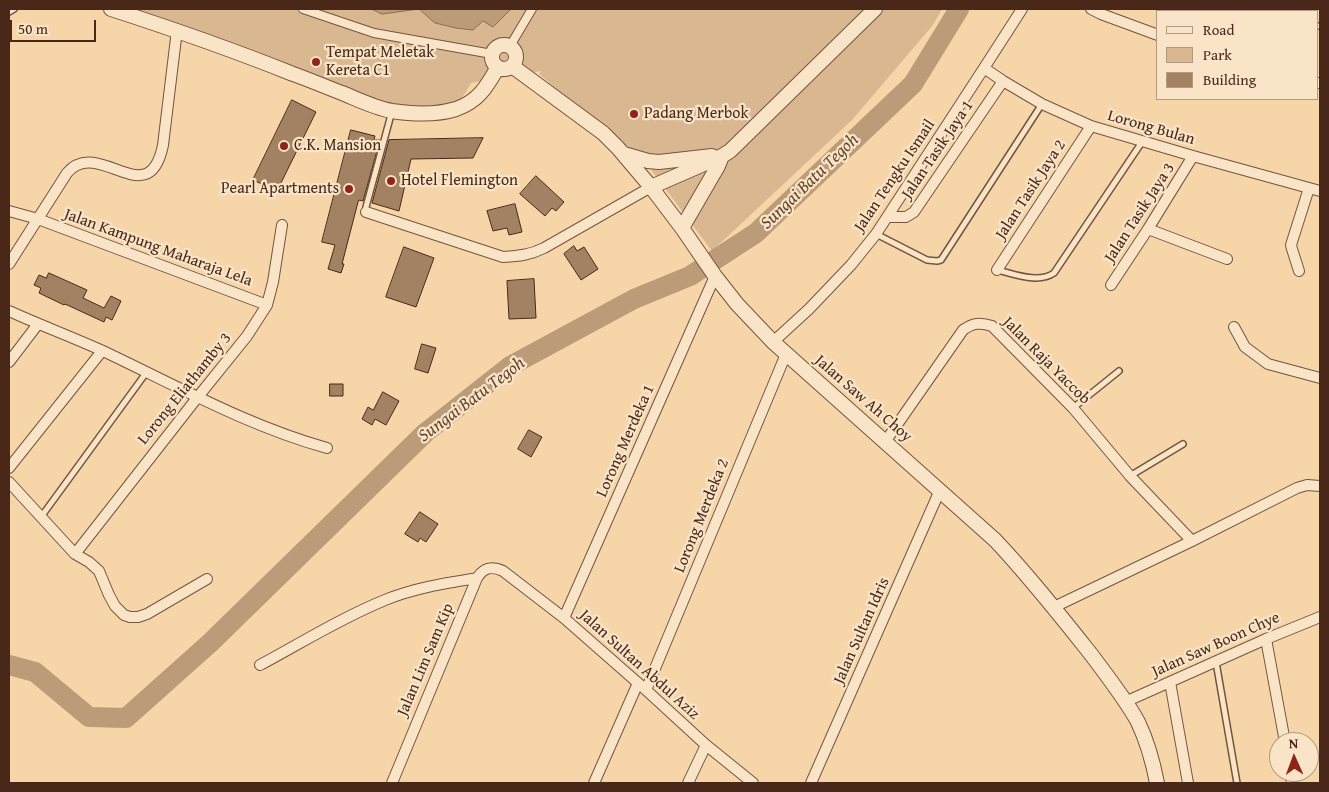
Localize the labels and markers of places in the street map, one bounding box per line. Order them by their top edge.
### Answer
place label: Tempat Meletak Kereta C1 [326,43,434,81]
marker: Tempat Meletak Kereta C1 [310,56,322,68]
place label: Padang Merbok [644,104,749,124]
marker: Padang Merbok [628,108,640,120]
place label: C.K. Mansion [294,136,381,156]
marker: C.K. Mansion [278,140,290,152]
place label: Hotel Flemington [401,171,518,191]
marker: Hotel Flemington [385,175,397,187]
place label: Pearl Apartments [221,179,339,199]
marker: Pearl Apartments [343,183,355,195]

